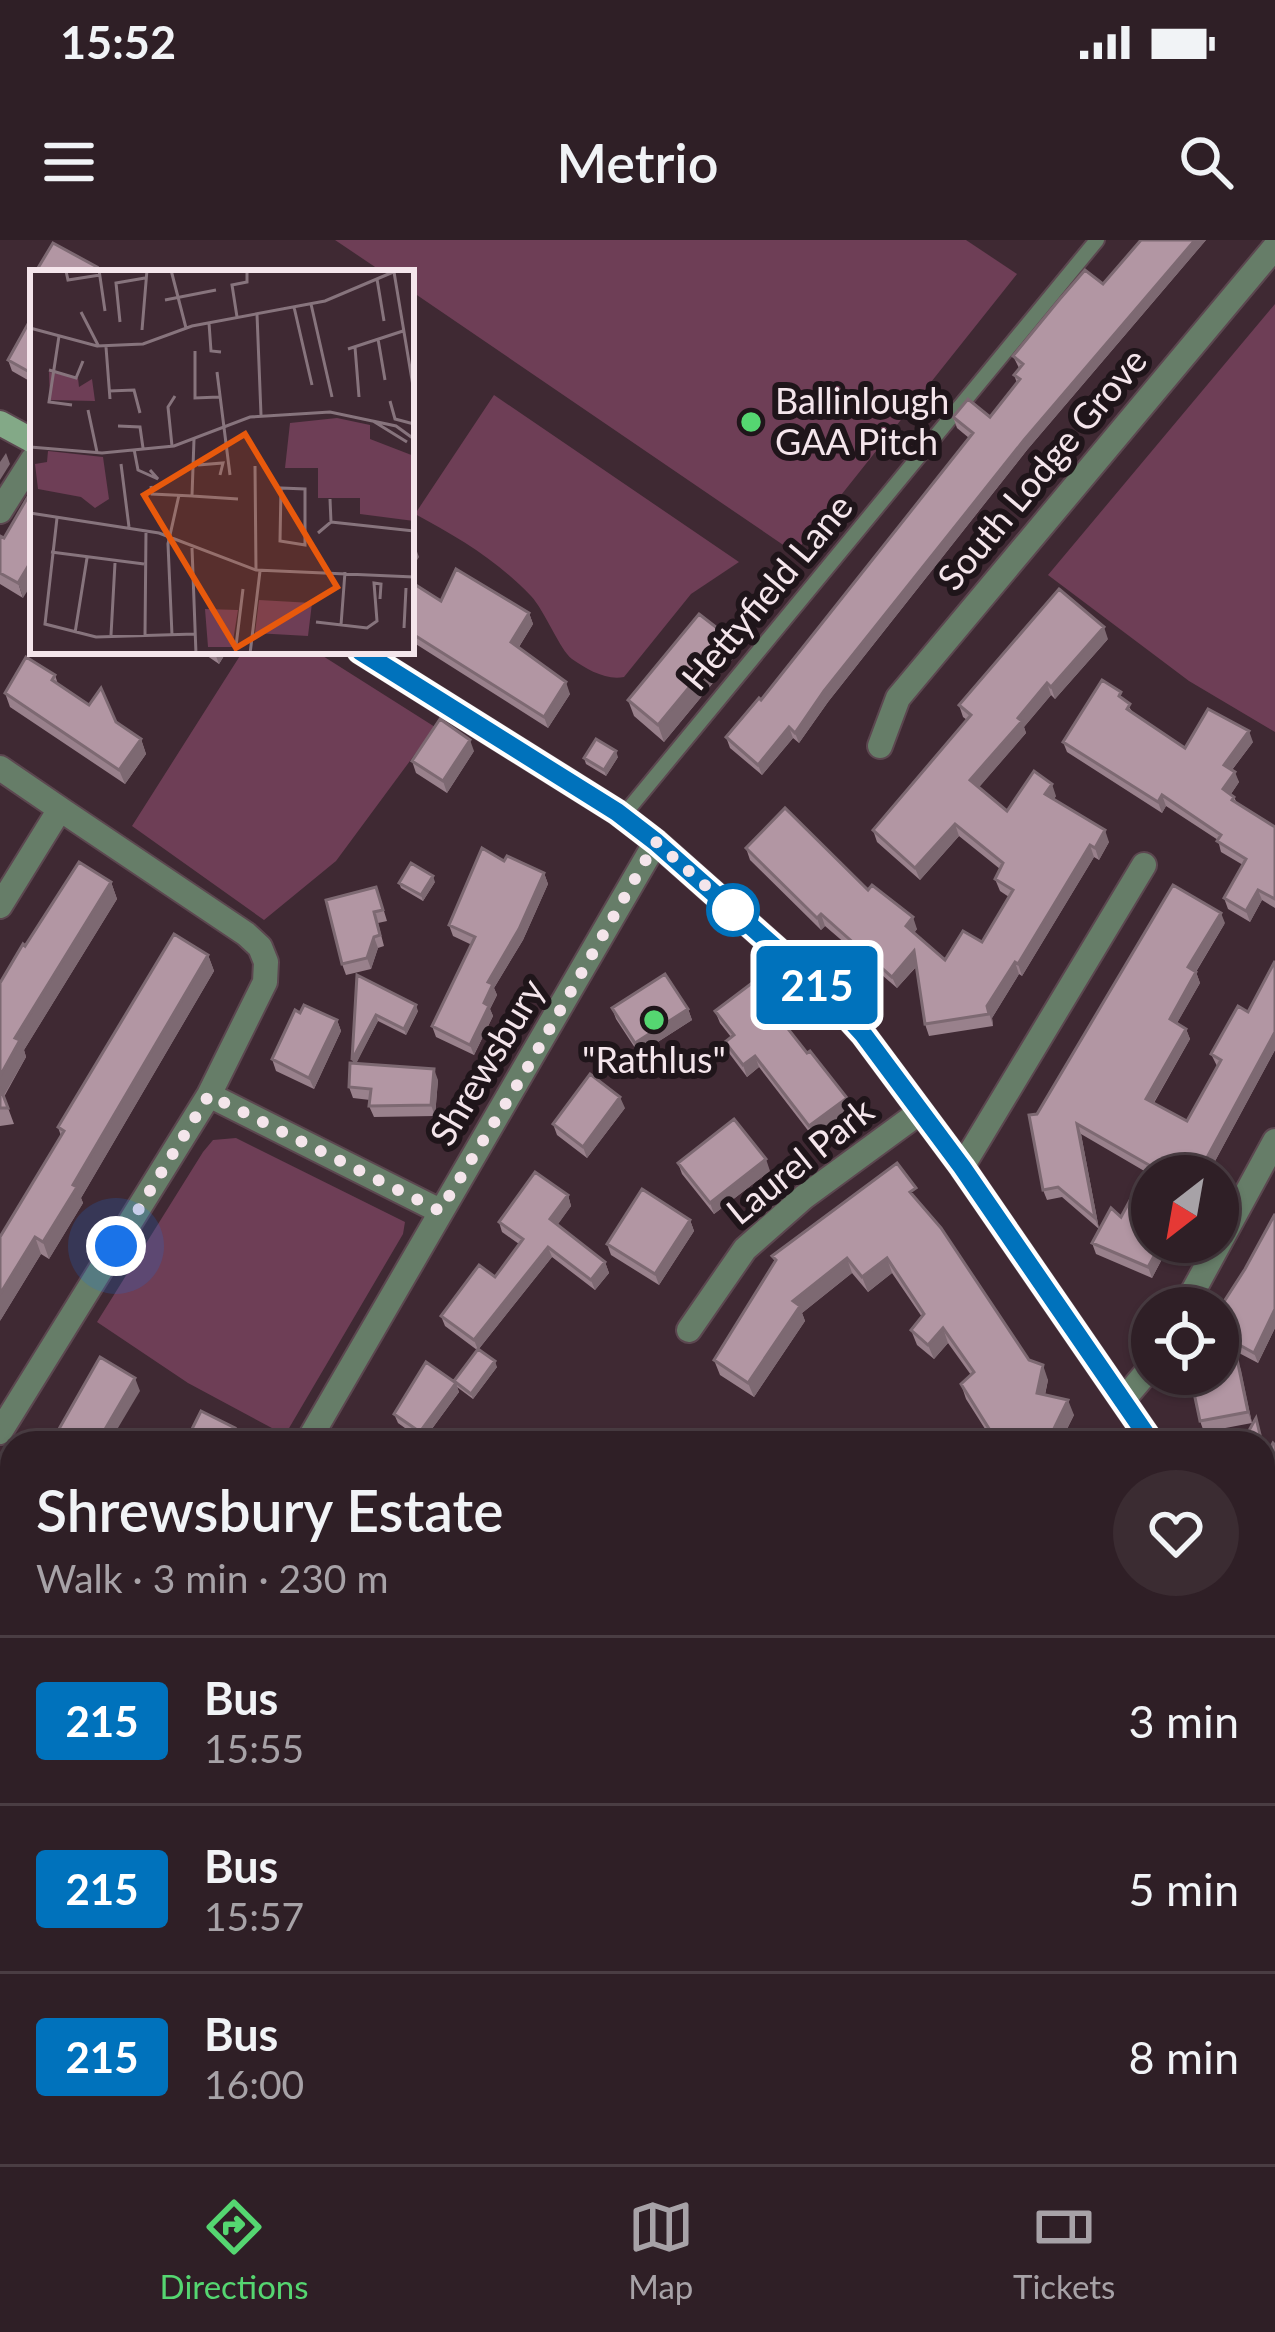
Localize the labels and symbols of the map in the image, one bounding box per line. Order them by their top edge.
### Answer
inset map [30,270,414,654]
street label: South Lodge Grove [927,339,1155,598]
place label: Ballinlough GAA Pitch [775,378,949,463]
marker: Ballinlough GAA Pitch [738,409,764,435]
street label: Hettyfield Lane [672,485,861,698]
unlabelled marker [708,885,758,935]
line badge: 215 [748,946,886,1024]
street label: Shrewsbury [419,970,553,1153]
marker: "Rathlus" [641,1007,667,1033]
place label: "Rathlus" [582,1037,726,1081]
street label: Laurel Park [717,1087,882,1233]
north arrow [1131,1155,1239,1263]
your location [86,1216,146,1276]

